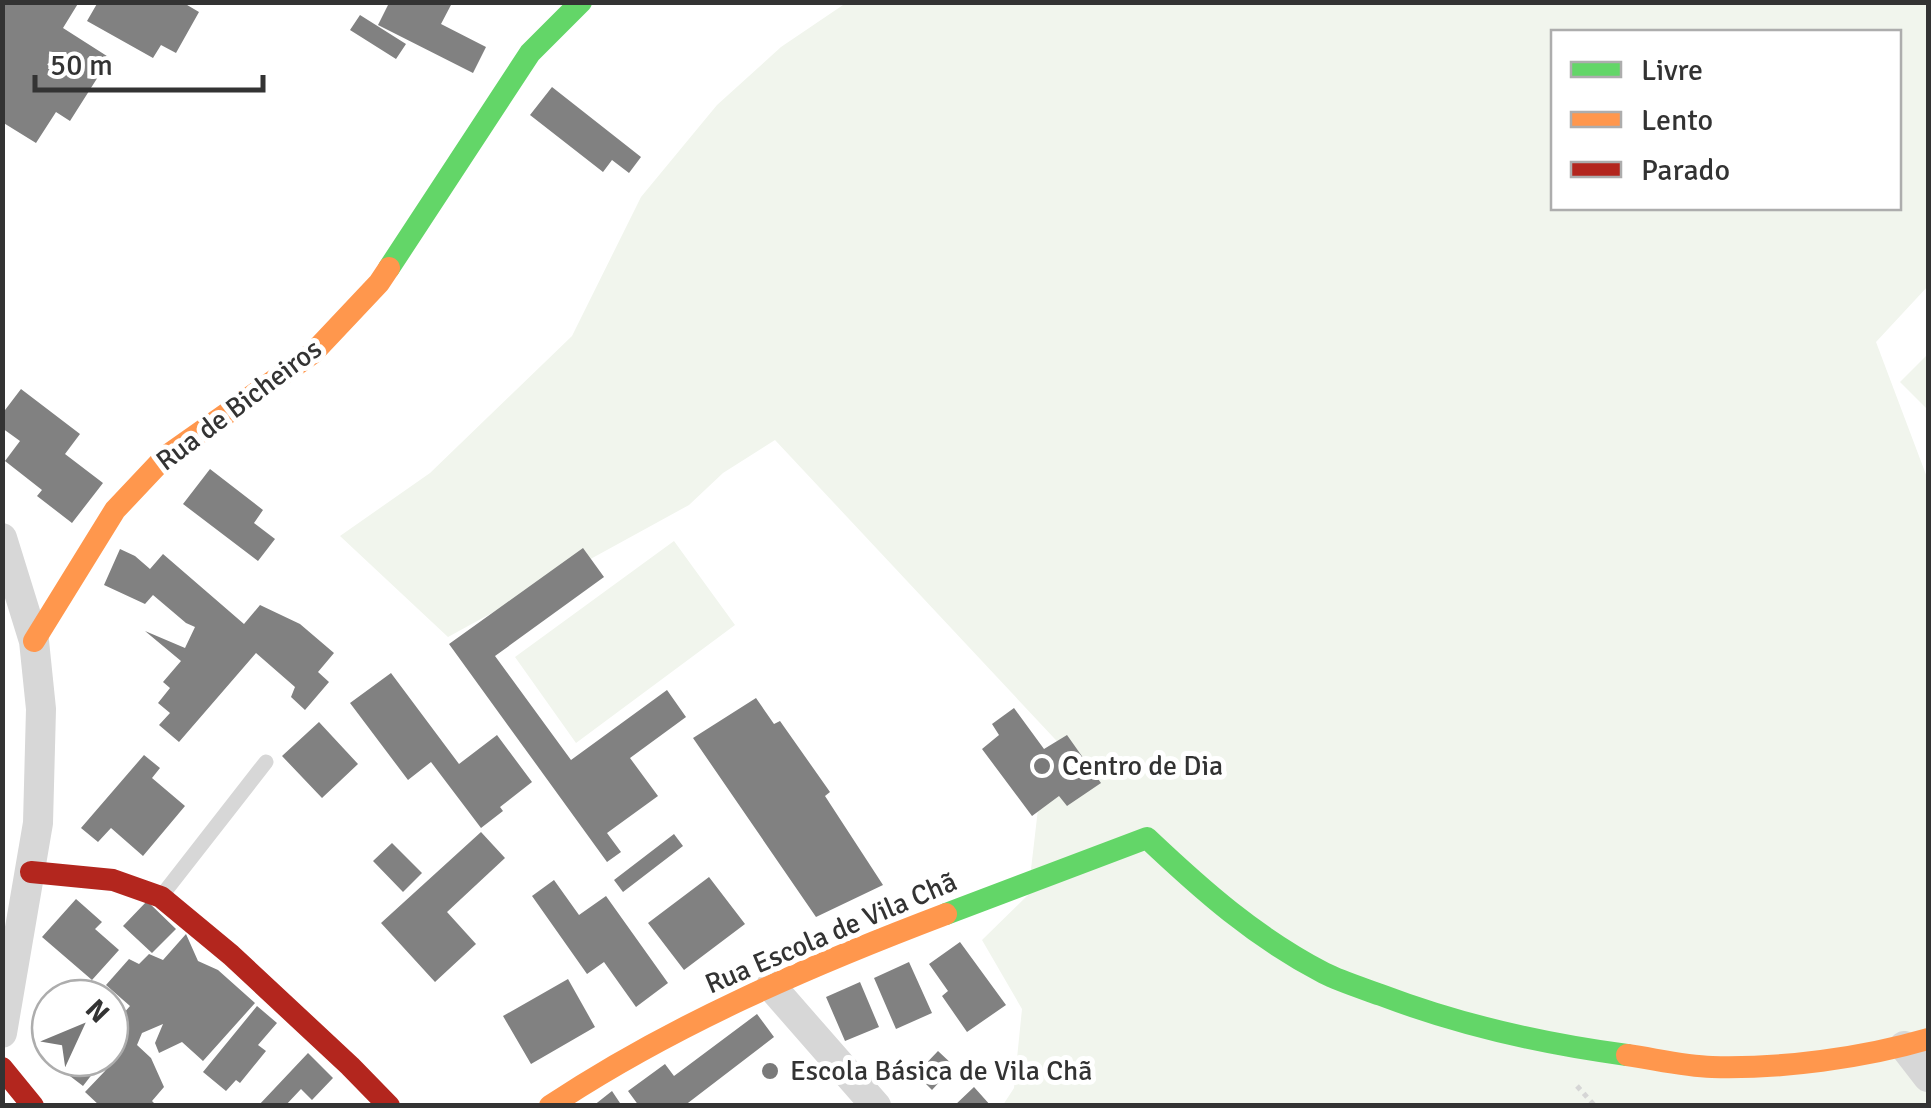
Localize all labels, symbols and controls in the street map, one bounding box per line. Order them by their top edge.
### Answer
scale bar [35,30,262,92]
legend [1551,30,1901,210]
text: 50 m [50,47,113,84]
text: Livre [1641,52,1703,89]
text: Lento [1641,102,1713,139]
text: Parado [1641,152,1730,189]
street label: Rua de Bicheiros [150,332,328,478]
place label: Centro de Dia [1062,749,1223,783]
marker: Centro de Dia [1031,755,1053,777]
street label: Rua Escola de Vila Chã [700,865,962,1001]
north arrow [30,978,130,1078]
text: N [78,993,116,1030]
place label: Escola Básica de Vila Chã [790,1054,1093,1088]
marker: Escola Básica de Vila Chã [759,1060,781,1082]

